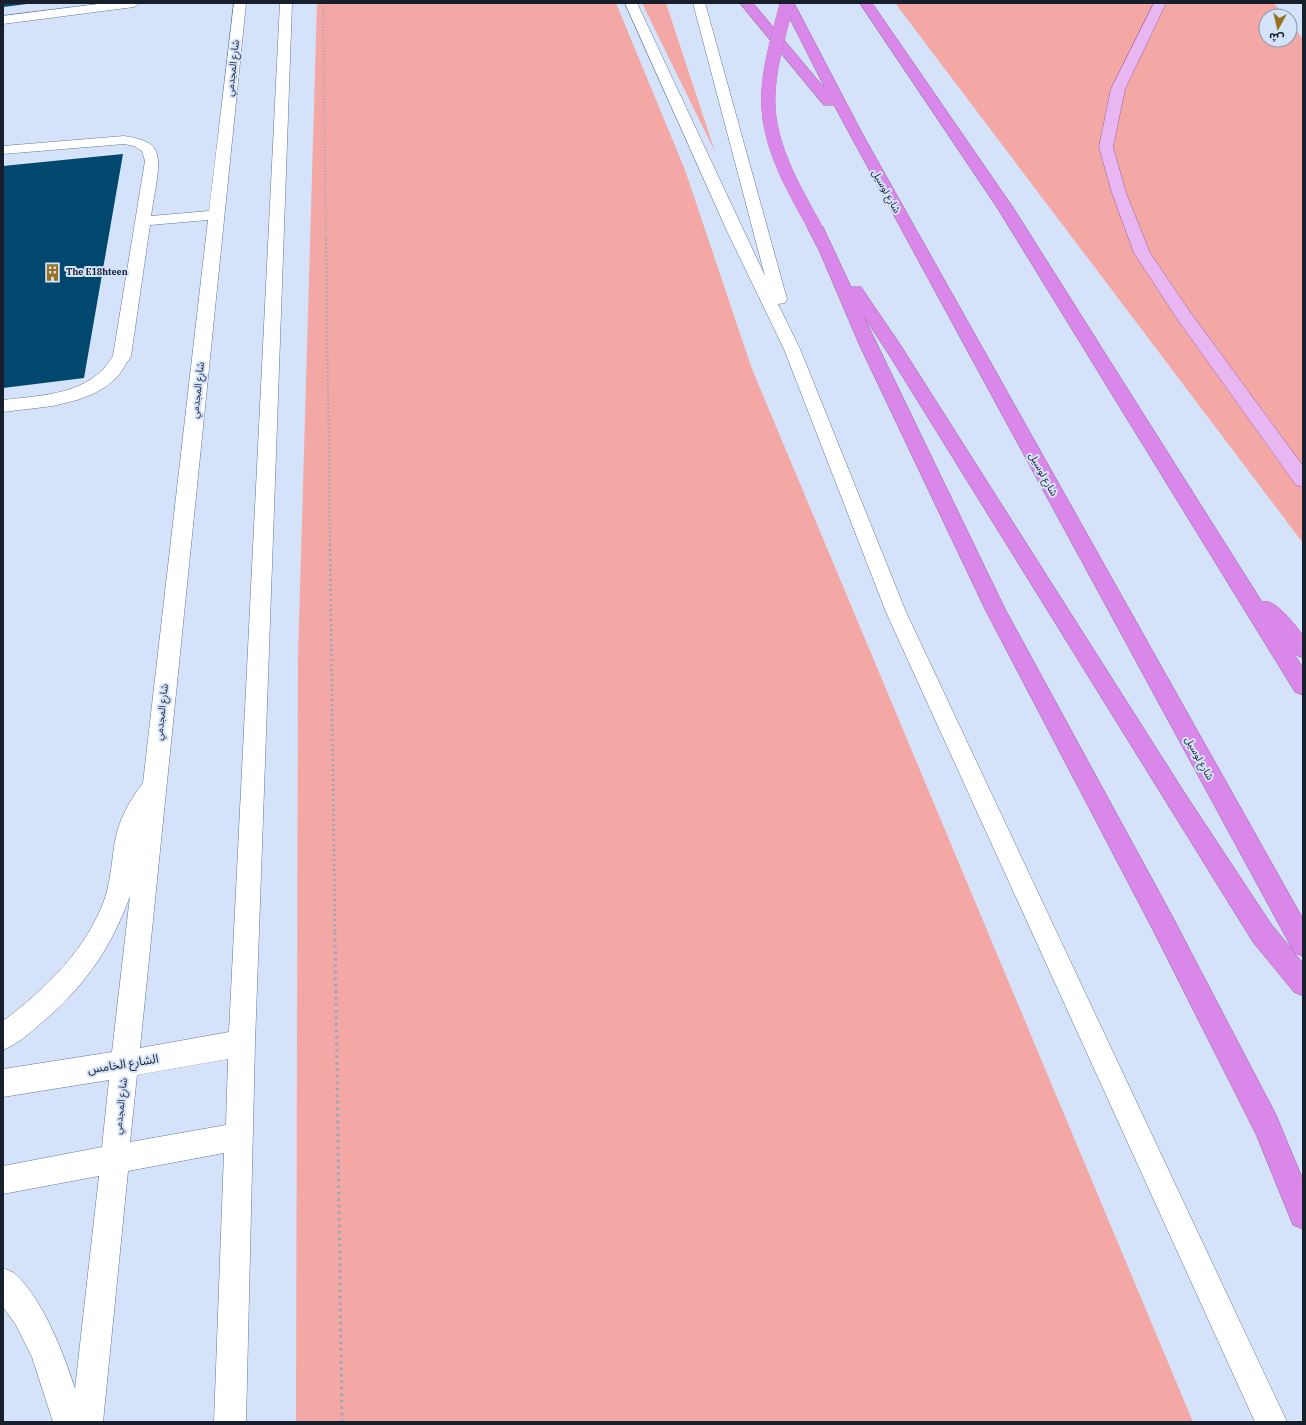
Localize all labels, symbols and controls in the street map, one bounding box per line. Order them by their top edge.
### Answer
north arrow [1258,8,1298,48]
text: ش [1268,30,1285,46]
street label: شارع المجدمي [223,39,243,97]
street label: شارع لوسيل [868,167,904,216]
building icon: The E18hteen [43,262,63,282]
place label: The E18hteen [66,266,128,277]
street label: شارع المجدمي [188,361,208,419]
street label: شارع لوسيل [1025,450,1061,499]
street label: شارع المجدمي [152,683,172,741]
street label: شارع لوسيل [1181,734,1217,783]
street label: الشارع الخامس [86,1050,160,1078]
street label: شارع المجدمي [111,1077,131,1135]

